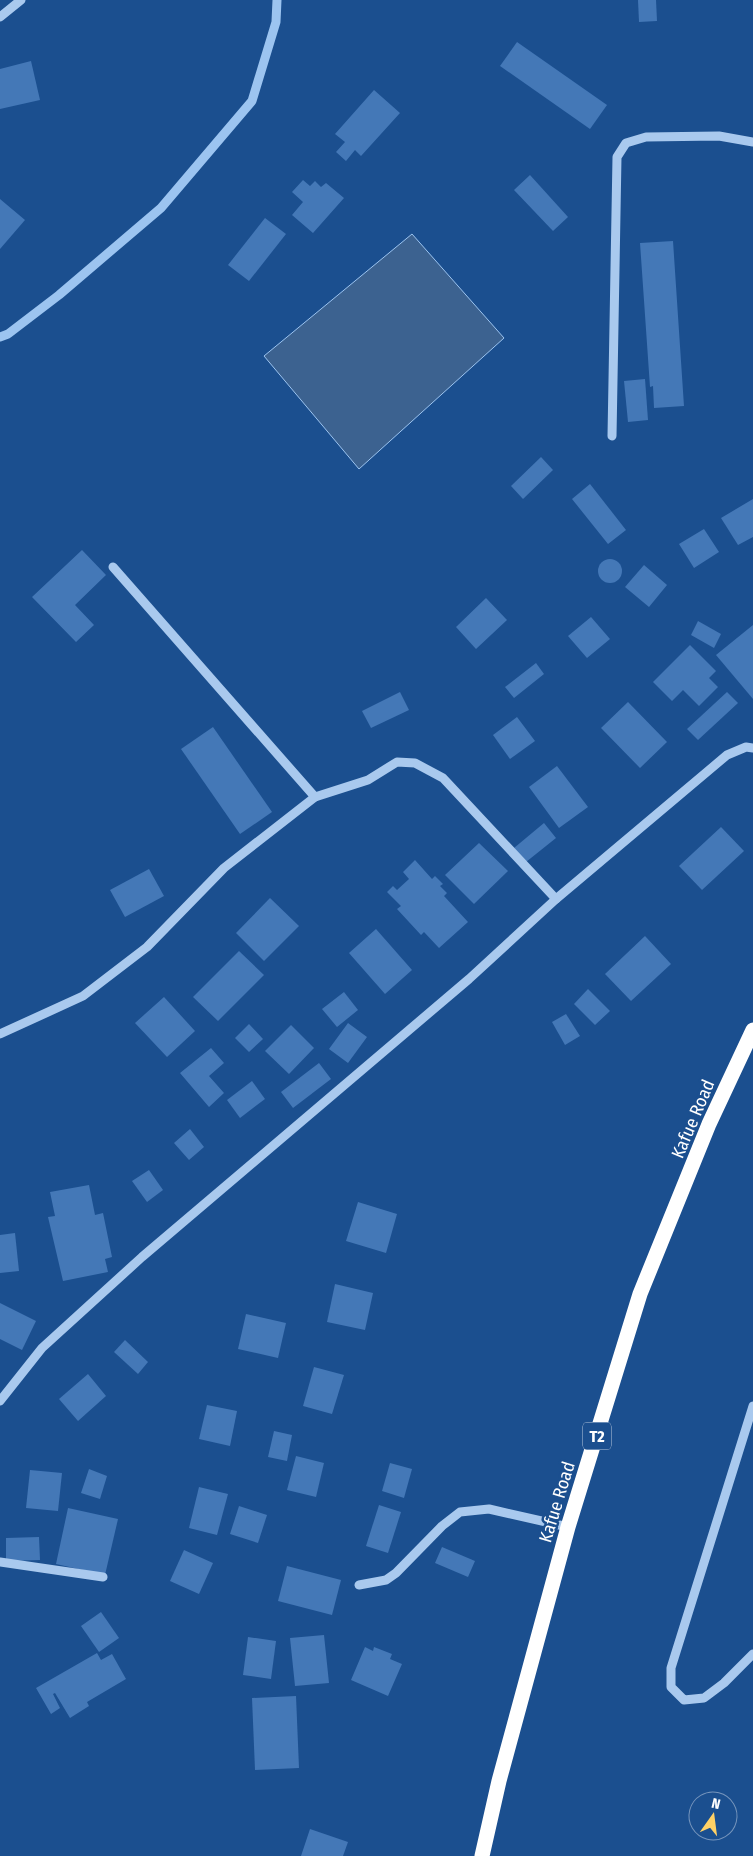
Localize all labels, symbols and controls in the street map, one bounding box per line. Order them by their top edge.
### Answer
street label: Kafue Road [667,1076,719,1162]
road number: T2 [583,1422,611,1450]
street label: Kafue Road [534,1459,580,1545]
north arrow [688,1791,738,1841]
text: N [710,1795,722,1813]

